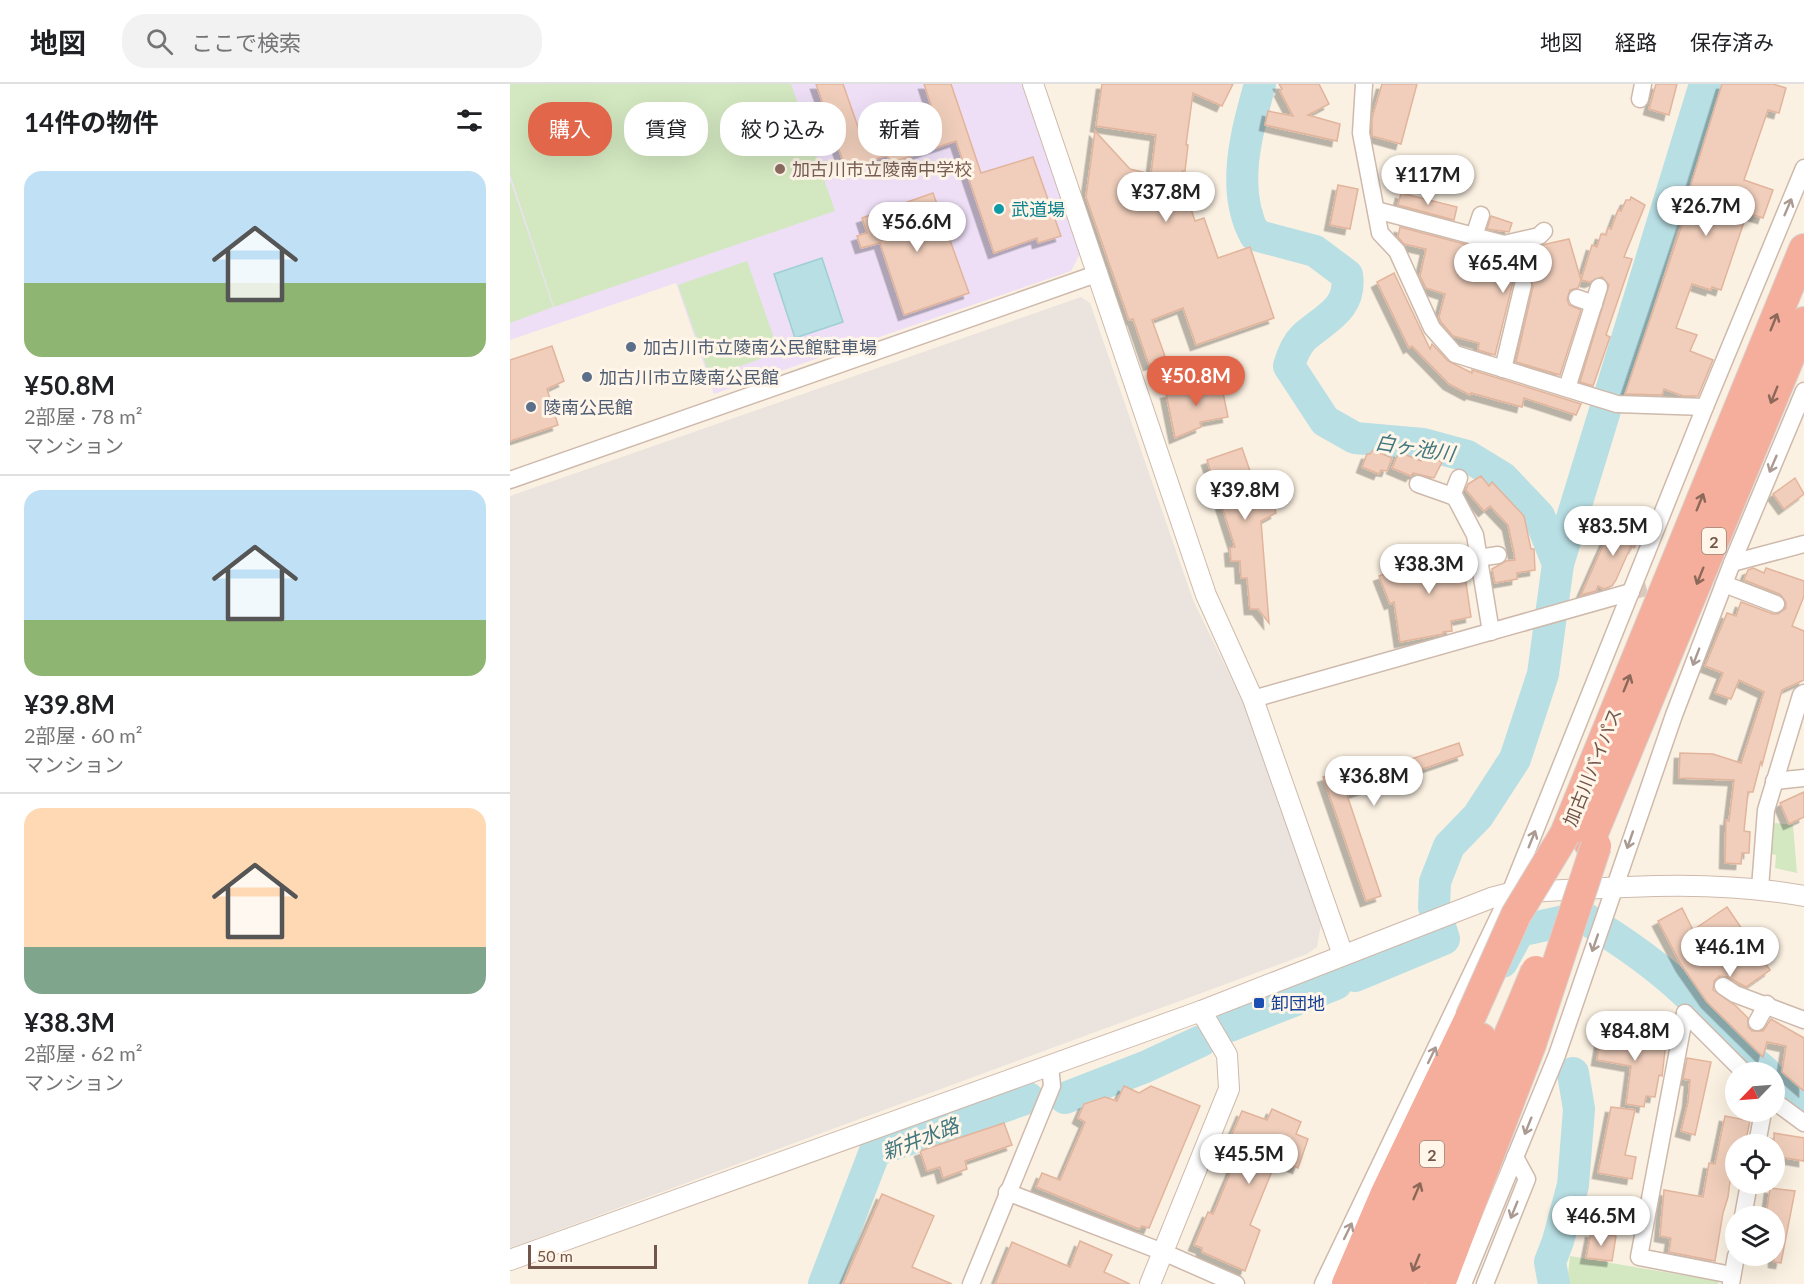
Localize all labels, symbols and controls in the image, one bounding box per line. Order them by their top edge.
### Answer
search box [122,14,542,68]
text: 地図 [30,25,86,59]
icon: search [143,25,176,58]
text: ここで検索 [191,29,301,56]
text: 地図 [1540,29,1582,54]
text: 経路 [1615,29,1657,54]
text: 保存済み [1690,29,1774,54]
chip: 購入 [528,102,612,156]
chip: 賃貸 [624,102,708,156]
chip: 絞り込み [720,102,846,156]
chip: 新着 [858,102,942,156]
icon: filters [453,104,486,137]
text: 14件の物件 [24,106,158,138]
pin: ¥117M [1386,155,1470,206]
place label: 加古川市立陵南中学校 [792,158,972,180]
marker: 加古川市立陵南中学校 [773,162,787,176]
text: ¥117M [1395,162,1461,186]
pin: ¥37.8M [1117,172,1215,223]
text: ¥37.8M [1131,179,1201,203]
pin: ¥26.7M [1657,186,1755,237]
text: ¥26.7M [1671,193,1741,217]
place label: 武道場 [1011,198,1065,220]
one-way arrow [1783,198,1794,217]
pin: ¥56.6M [868,202,966,253]
marker: 武道場 [992,202,1006,216]
text: ¥56.6M [882,209,952,233]
icon: home [201,210,309,318]
pin: ¥65.4M [1454,243,1552,294]
text: ¥65.4M [1468,250,1538,274]
one-way arrow [1769,313,1780,331]
place label: 加古川市立陵南公民館駐車場 [643,336,877,358]
marker: 加古川市立陵南公民館駐車場 [624,340,638,354]
pin: ¥50.8M [1147,356,1245,407]
text: ¥50.8M [1161,363,1231,387]
place label: 加古川市立陵南公民館 [599,366,779,388]
text: ¥50.8M [24,369,115,401]
marker: 加古川市立陵南公民館 [580,370,594,384]
one-way arrow [1768,386,1779,404]
place label: 陵南公民館 [543,396,633,418]
marker: 陵南公民館 [524,400,538,414]
text: 2部屋 · 78 m² [24,404,143,428]
water label: 白ヶ池川 [1374,429,1458,465]
text: マンション [24,433,124,457]
one-way arrow [1767,455,1778,473]
pin: ¥39.8M [1196,470,1294,521]
text: ¥39.8M [1210,477,1280,501]
one-way arrow [1695,494,1706,512]
pin: ¥83.5M [1564,506,1662,557]
text: ¥83.5M [1578,513,1648,537]
road number: 2 [1702,528,1726,554]
icon: home [201,529,309,637]
pin: ¥38.3M [1380,544,1478,595]
text: ¥38.3M [1394,551,1464,575]
one-way arrow [1694,566,1705,584]
one-way arrow [1690,647,1701,665]
one-way arrow [1622,674,1633,692]
text: ¥39.8M [24,688,115,720]
street label: 加古川バイパス [1558,705,1626,829]
text: 2部屋 · 60 m² [24,723,143,747]
text: マンション [24,752,124,776]
pin: ¥36.8M [1325,756,1423,807]
text: ¥36.8M [1339,763,1409,787]
one-way arrow [1527,830,1538,848]
one-way arrow [1624,830,1635,849]
icon: home [201,847,309,955]
pin: ¥46.1M [1681,927,1779,978]
one-way arrow [1589,933,1600,952]
text: ¥46.1M [1695,934,1765,958]
place label: 卸団地 [1271,992,1325,1014]
marker: 卸団地 [1252,996,1266,1010]
text: ¥38.3M [24,1006,115,1038]
pin: ¥84.8M [1586,1011,1684,1062]
text: ¥84.8M [1600,1018,1670,1042]
text: 2部屋 · 62 m² [24,1041,143,1065]
one-way arrow [1427,1047,1439,1065]
north arrow [1725,1062,1785,1122]
map controls [1725,1062,1785,1266]
text: マンション [24,1070,124,1094]
water label: 新井水路 [878,1112,964,1164]
one-way arrow [1522,1116,1533,1134]
pin: ¥45.5M [1200,1134,1298,1185]
button: locate [1725,1134,1785,1194]
text: ¥45.5M [1214,1141,1284,1165]
road number: 2 [1420,1141,1444,1167]
one-way arrow [1412,1183,1423,1201]
pin: ¥46.5M [1552,1196,1650,1247]
one-way arrow [1508,1200,1519,1219]
text: ¥46.5M [1566,1203,1636,1227]
button: layers [1725,1206,1785,1266]
one-way arrow [1342,1223,1354,1241]
scale bar [528,1242,657,1270]
text: 50 m [537,1246,573,1265]
one-way arrow [1410,1253,1421,1271]

